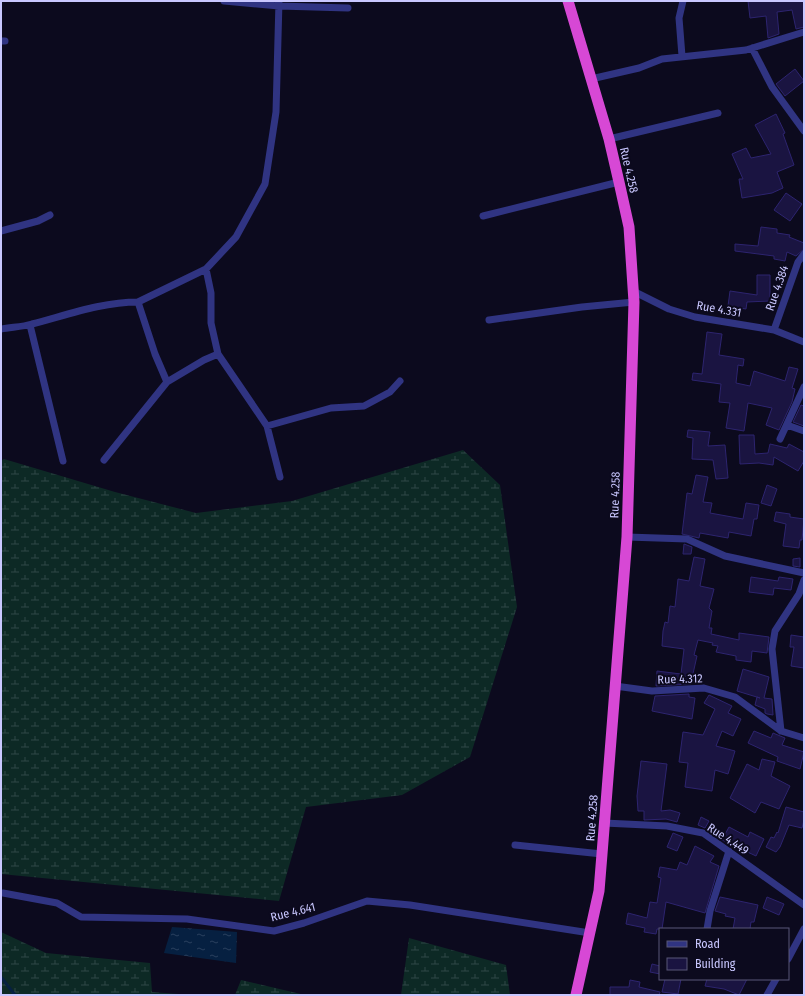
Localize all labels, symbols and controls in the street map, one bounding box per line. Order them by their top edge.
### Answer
street label: Rue 4.258 [617,146,641,194]
street label: Rue 4.384 [763,263,791,313]
street label: Rue 4.331 [696,298,742,320]
street label: Rue 4.258 [607,471,623,519]
street label: Rue 4.312 [657,671,703,687]
street label: Rue 4.258 [583,794,601,842]
street label: Rue 4.449 [705,820,752,858]
street label: Rue 4.641 [269,900,317,924]
legend [659,928,789,980]
text: Road [695,937,720,951]
text: Building [695,957,736,971]

